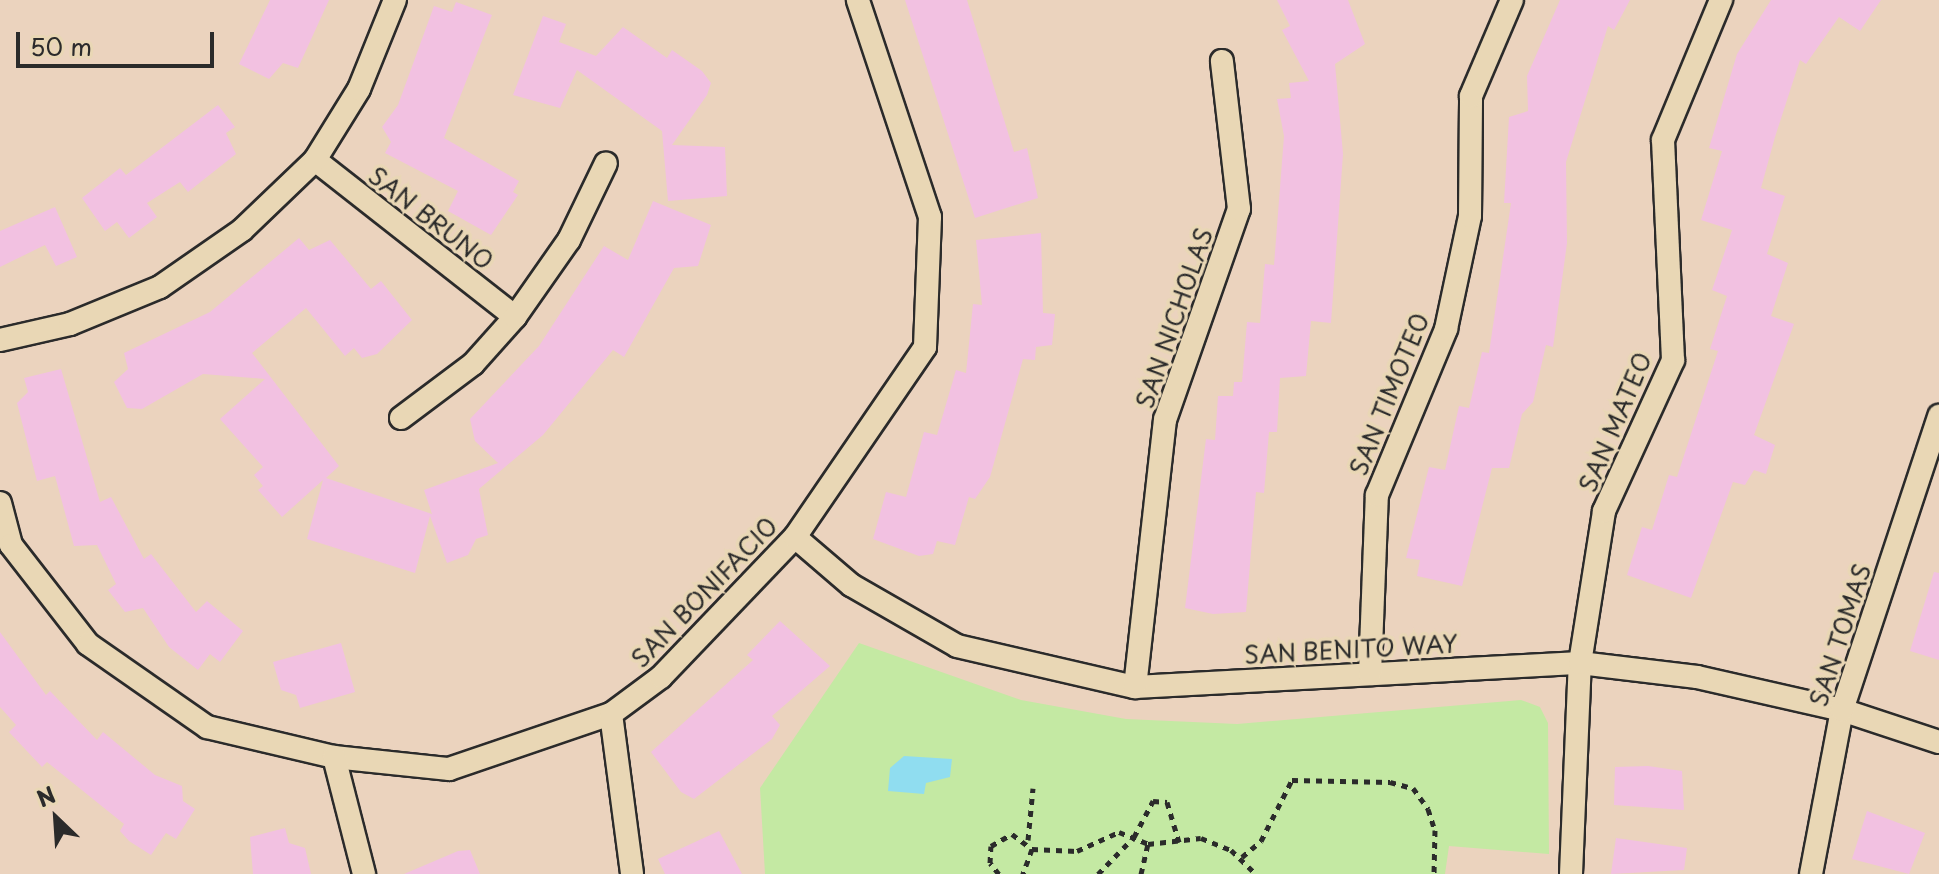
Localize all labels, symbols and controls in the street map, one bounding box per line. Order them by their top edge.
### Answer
scale bar [20,16,218,66]
text: 50 m [30,28,92,64]
street label: SAN BRUNO [364,161,498,275]
street label: SAN NICHOLAS [1130,224,1218,412]
street label: SAN TIMOTEO [1343,309,1435,479]
street label: SAN MATEO [1573,348,1657,496]
street label: SAN BONIFACIO [625,511,783,673]
street label: SAN TOMAS [1803,560,1877,710]
street label: SAN BENITO WAY [1243,629,1459,669]
text: N [31,777,61,814]
north arrow [16,778,96,858]

